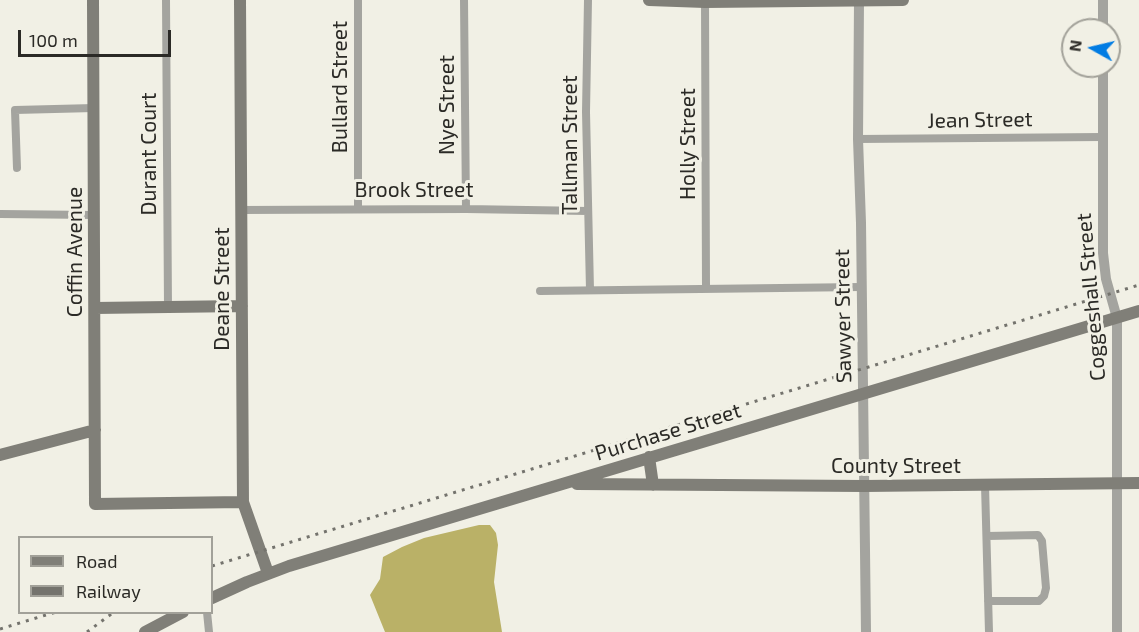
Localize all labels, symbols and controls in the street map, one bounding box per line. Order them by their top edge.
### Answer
scale bar [21,18,174,56]
north arrow [1061,18,1121,78]
street label: Bullard Street [327,21,353,153]
text: 100 m [29,29,78,51]
text: N [1064,39,1085,53]
street label: Nye Street [434,55,460,155]
street label: Tallman Street [557,75,583,215]
street label: Holly Street [675,88,701,200]
street label: Durant Court [136,92,162,216]
street label: Jean Street [927,106,1033,134]
street label: Brook Street [355,177,473,203]
street label: Coffin Avenue [62,187,88,317]
street label: Coggeshall Street [1071,212,1111,382]
street label: Deane Street [209,227,235,351]
street label: Sawyer Street [829,249,857,383]
street label: Purchase Street [592,398,744,466]
street label: County Street [831,453,961,479]
legend [18,536,213,614]
text: Road [76,550,117,572]
text: Railway [76,580,141,602]

